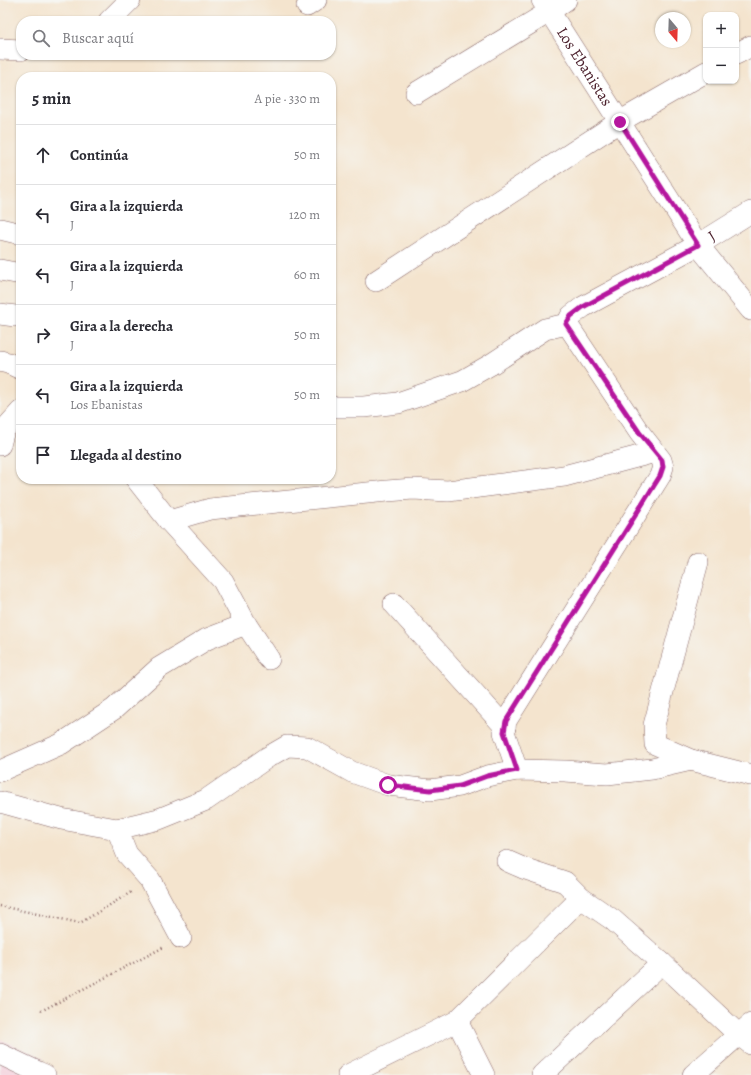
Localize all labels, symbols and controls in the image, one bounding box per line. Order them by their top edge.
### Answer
north arrow [655,12,691,48]
map controls [703,12,739,84]
button: + [703,12,739,48]
search box [16,16,336,60]
street label: Los Ebanistas [551,23,618,110]
icon: search [30,27,52,49]
text: Buscar aquí [62,28,134,48]
button: − [703,48,739,84]
text: 5 min [32,87,71,110]
text: A pie · 330 m [255,90,320,107]
route end [611,113,629,131]
icon: ahead [32,144,54,166]
text: Continúa [70,145,128,165]
text: 50 m [294,146,320,163]
text: Gira a la izquierda [70,196,183,216]
icon: left [32,204,54,226]
text: 120 m [289,206,320,223]
text: J [70,216,74,233]
street label: J [704,226,720,247]
text: Gira a la izquierda [70,256,183,276]
icon: left [32,264,54,286]
text: 60 m [294,266,320,283]
text: J [70,276,74,293]
text: Gira a la derecha [70,316,173,336]
icon: right [32,324,54,346]
text: 50 m [294,326,320,343]
text: J [70,336,74,353]
text: Gira a la izquierda [70,376,183,396]
icon: left [32,384,54,406]
text: 50 m [294,386,320,403]
text: Los Ebanistas [70,396,143,413]
icon: arrive [32,444,54,466]
text: Llegada al destino [70,445,182,465]
route start [379,776,397,794]

